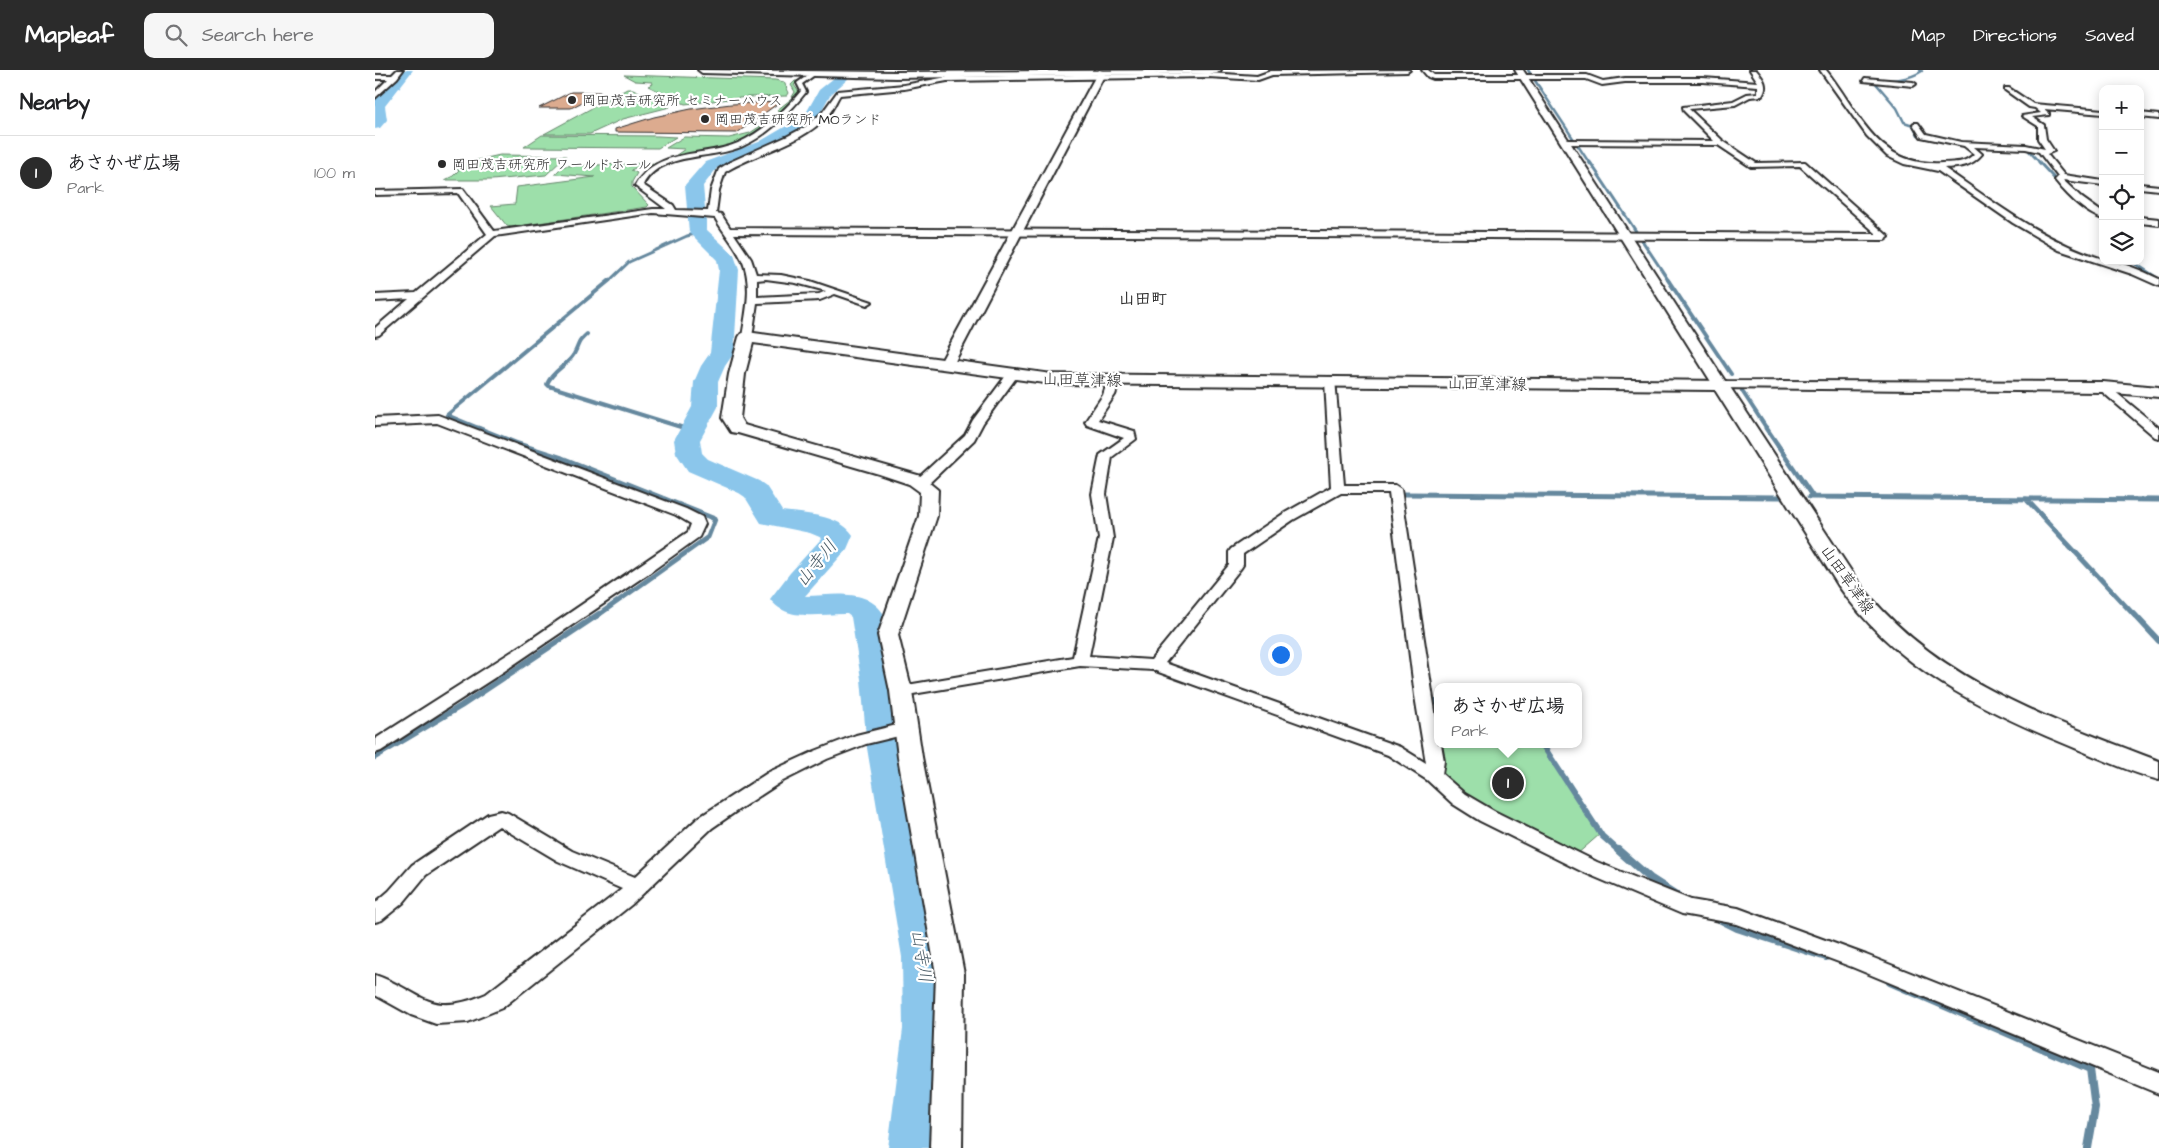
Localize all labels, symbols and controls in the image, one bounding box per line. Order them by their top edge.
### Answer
search box [144,13,494,58]
text: Mapleaf [25,18,114,52]
icon: search [162,21,190,49]
text: Search here [202,22,314,49]
text: Map [1911,23,1945,48]
text: Directions [1973,23,2057,48]
text: Saved [2085,23,2134,48]
map controls [2099,85,2144,265]
button: + [2099,85,2144,130]
text: Nearby [20,88,90,117]
place label: 岡田茂吉研究所 セミナーハウス [582,91,783,111]
marker: 岡田茂吉研究所 セミナーハウス [566,94,578,106]
place label: 岡田茂吉研究所 MOランド [715,110,882,130]
marker: 岡田茂吉研究所 MOランド [699,113,711,125]
button: − [2099,130,2144,175]
text: あさかぜ広場 [67,150,180,177]
place label: 岡田茂吉研究所 ワールドホール [452,155,652,175]
marker: 岡田茂吉研究所 ワールドホール [436,158,448,170]
text: 1 [35,162,37,184]
text: 100 m [314,162,355,184]
button: locate [2099,175,2144,220]
text: Park [67,177,104,199]
button: layers [2099,220,2144,265]
district label: 山田町 [1119,288,1167,310]
street label: 山田草津線 [1042,368,1122,392]
street label: 山田草津線 [1447,372,1527,396]
water label: 山寺川 [790,534,843,592]
street label: 山田草津線 [1815,540,1879,619]
your location [1268,642,1294,668]
popup [1434,683,1582,748]
text: あさかぜ広場 [1451,693,1565,720]
text: Park [1451,720,1488,742]
pin: 1 [1492,764,1524,802]
water label: 山寺川 [905,927,938,985]

